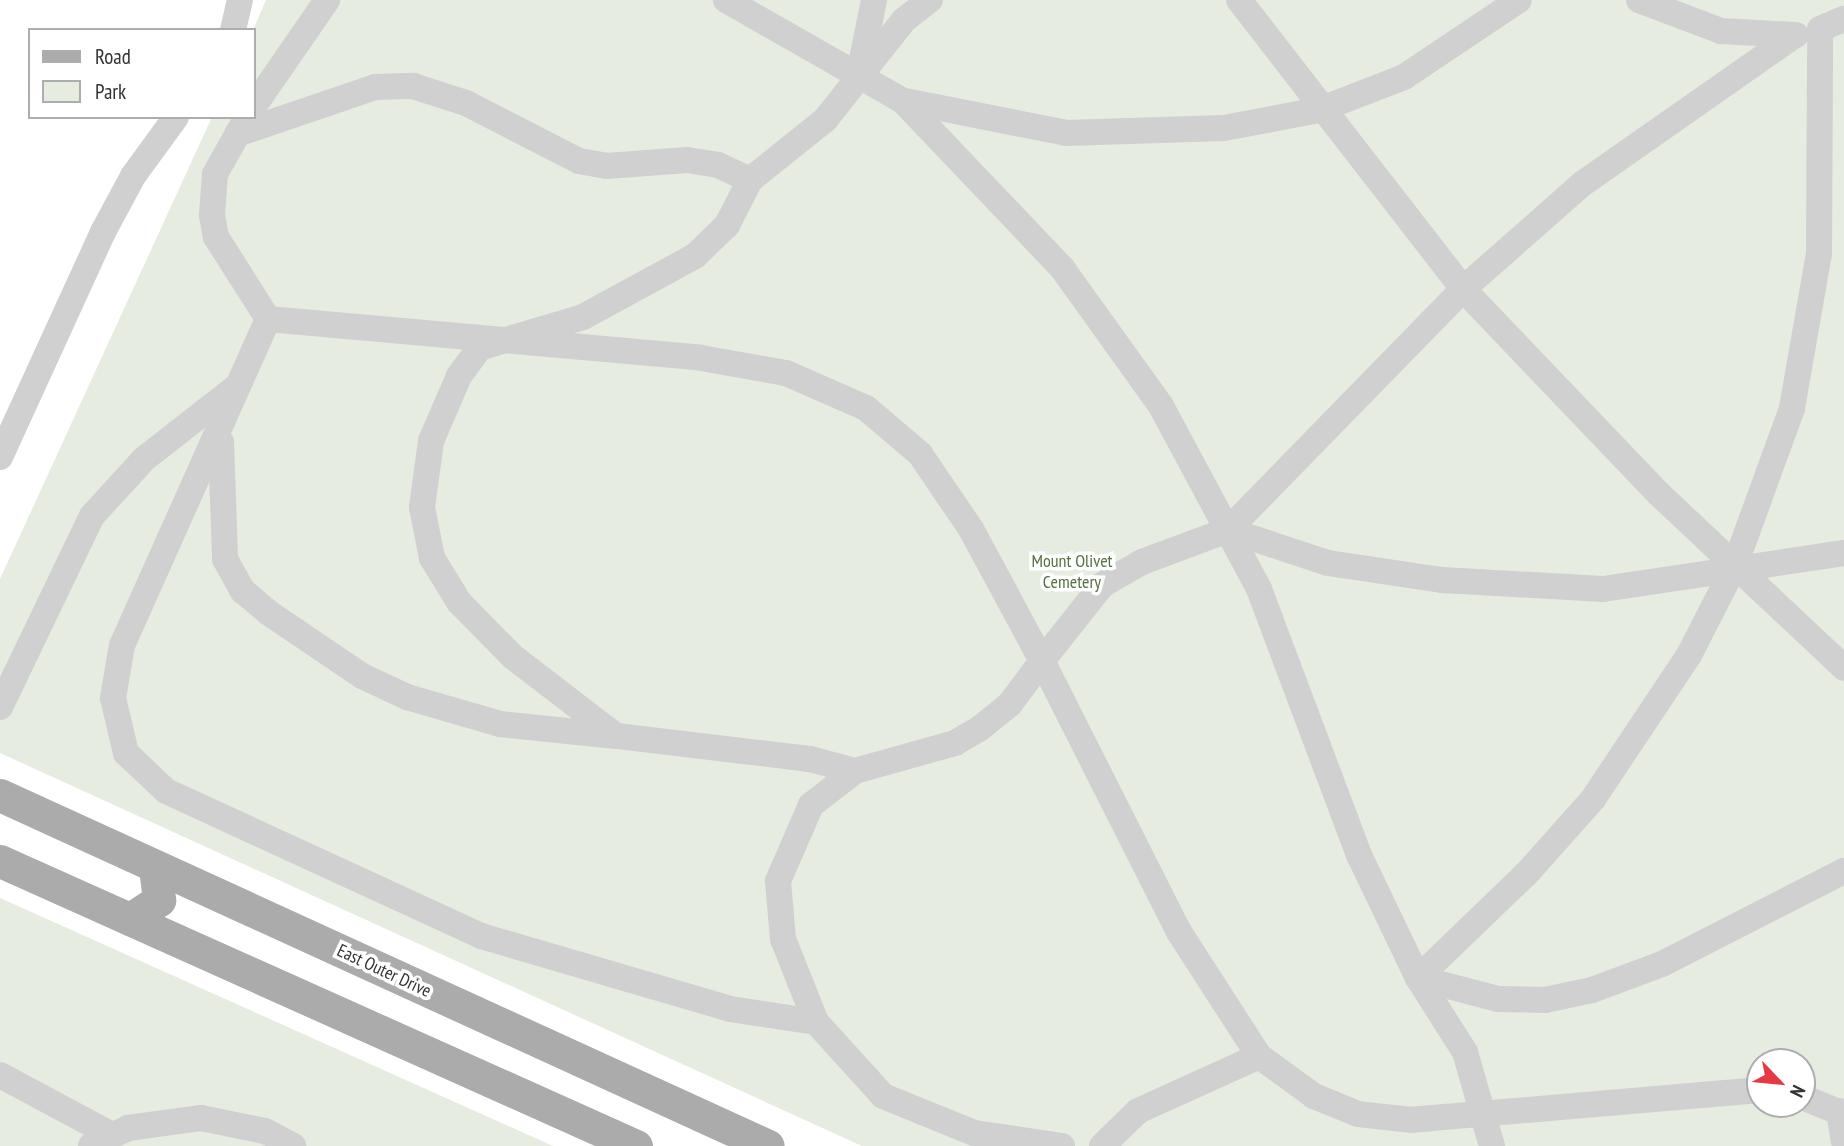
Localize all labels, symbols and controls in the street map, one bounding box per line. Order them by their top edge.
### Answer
legend [28,28,256,119]
text: Road [95,43,131,70]
text: Park [95,78,126,105]
park label: Mount Olivet Cemetery [1031,551,1113,594]
street label: East Outer Drive [334,940,434,1002]
north arrow [1746,1048,1816,1118]
text: N [1785,1081,1811,1101]

